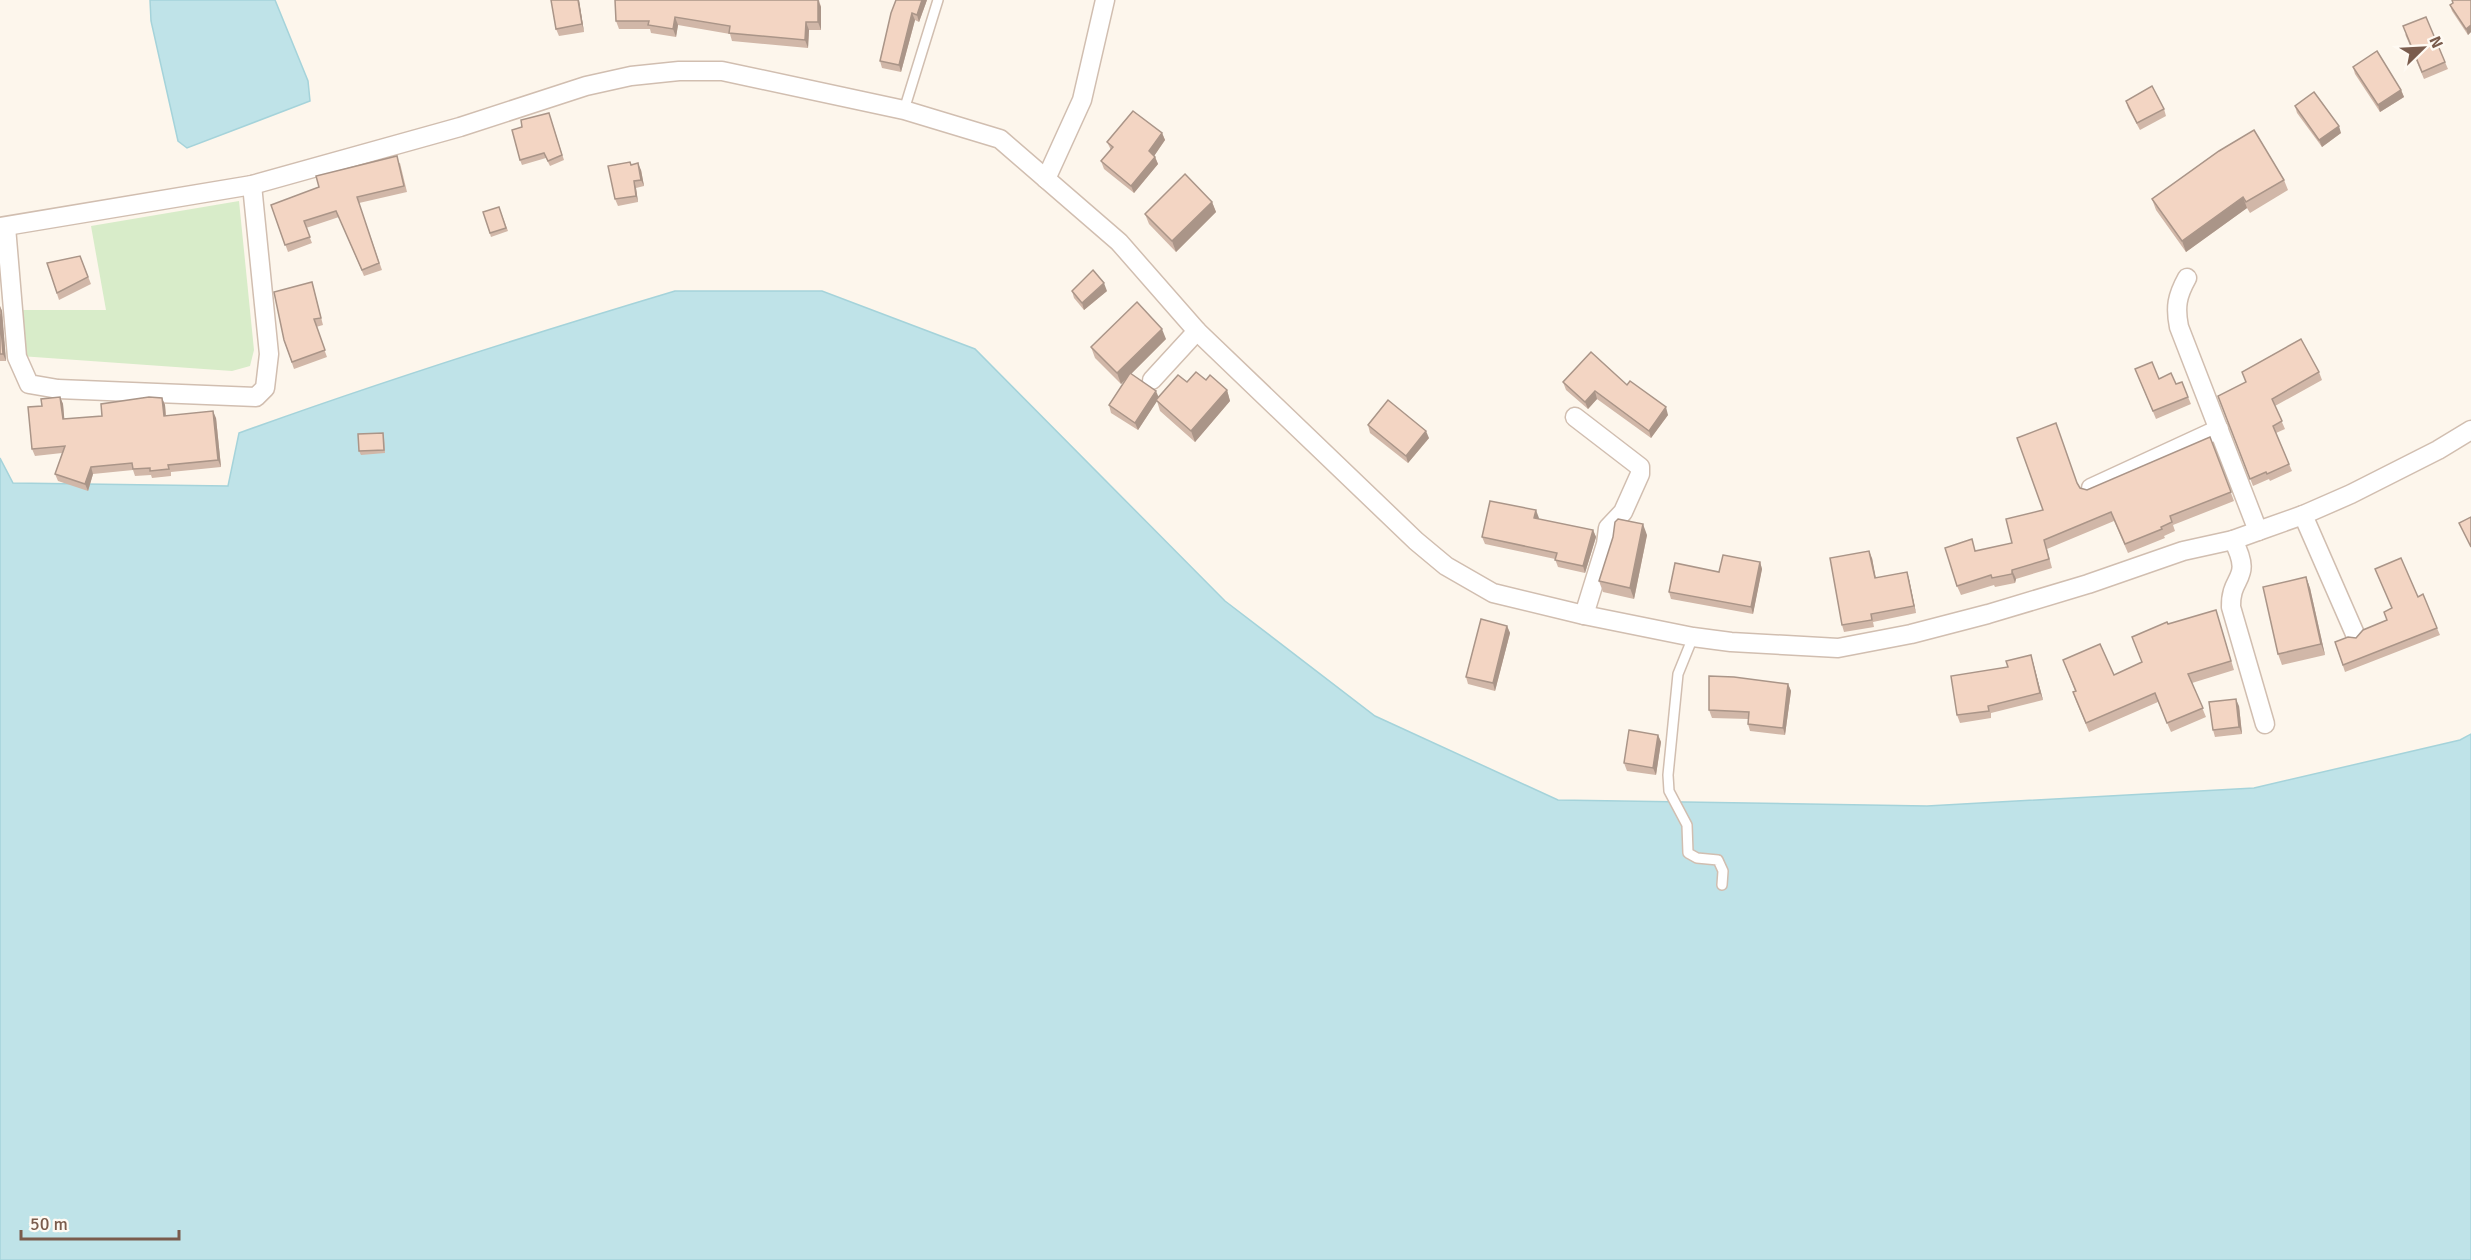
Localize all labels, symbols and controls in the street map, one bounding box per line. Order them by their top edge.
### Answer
north arrow [2393,18,2453,78]
text: N [2424,33,2447,51]
scale bar [21,1203,178,1241]
text: 50 m [30,1213,68,1235]

